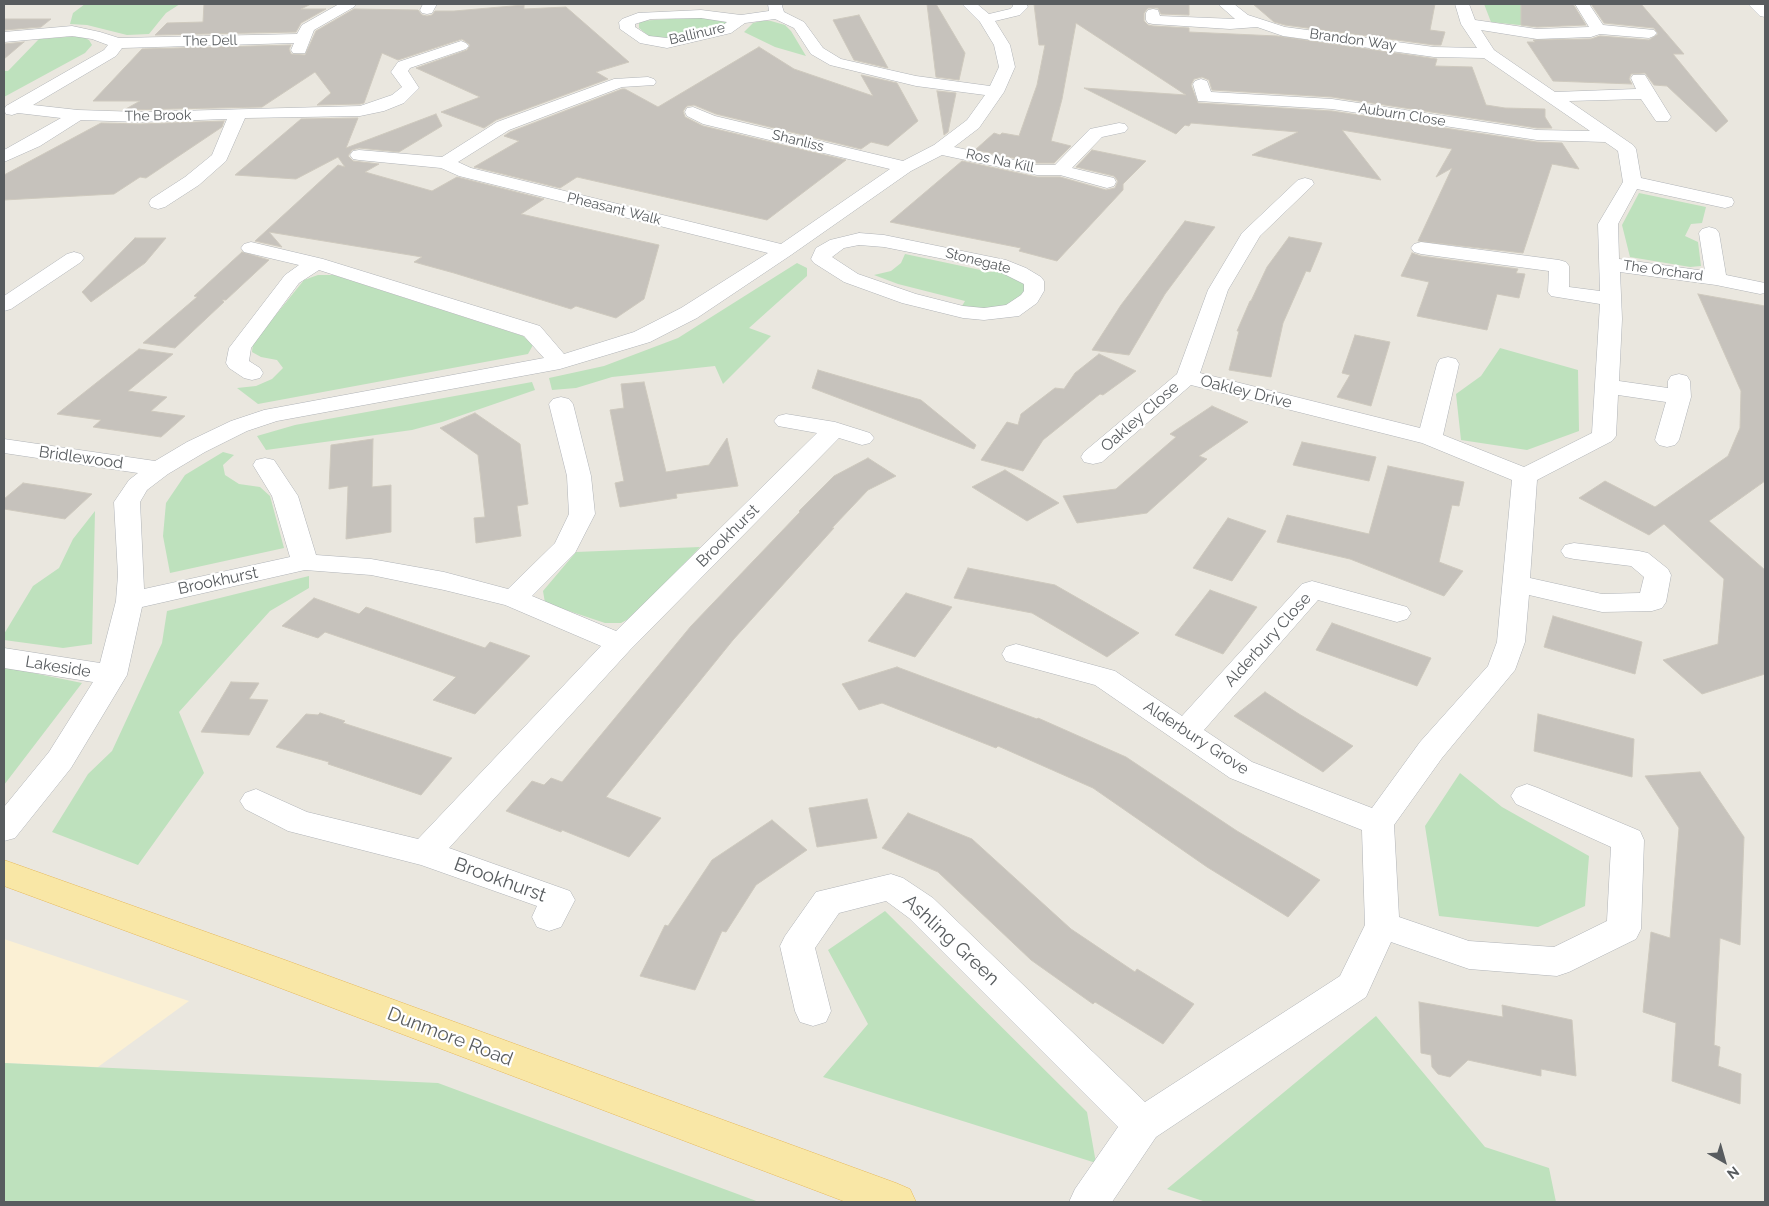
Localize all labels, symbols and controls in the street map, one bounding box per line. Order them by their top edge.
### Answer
street label: Ballinure [667,19,727,49]
street label: Brandon Way [1308,26,1398,54]
street label: The Dell [183,32,237,50]
street label: Auburn Close [1357,100,1447,130]
street label: The Brook [125,107,191,125]
street label: Shanliss [770,126,826,156]
street label: Ros Na Kill [964,146,1036,176]
street label: Pheasant Walk [565,189,663,229]
street label: Stonegate [944,245,1012,277]
street label: The Orchard [1622,257,1704,285]
street label: Oakley Drive [1198,371,1294,413]
street label: Oakley Close [1097,378,1183,456]
street label: Bridlewood [38,443,124,473]
street label: Brookhurst [693,501,763,571]
street label: Brookhurst [176,563,260,599]
street label: Alderbury Close [1221,589,1315,691]
street label: Lakeside [24,652,92,682]
street label: Alderbury Grove [1140,697,1252,779]
street label: Brookhurst [451,853,549,907]
street label: Ashling Green [898,890,1004,990]
street label: Dunmore Road [384,1003,516,1071]
north arrow [1699,1136,1749,1186]
text: N [1724,1163,1742,1182]

